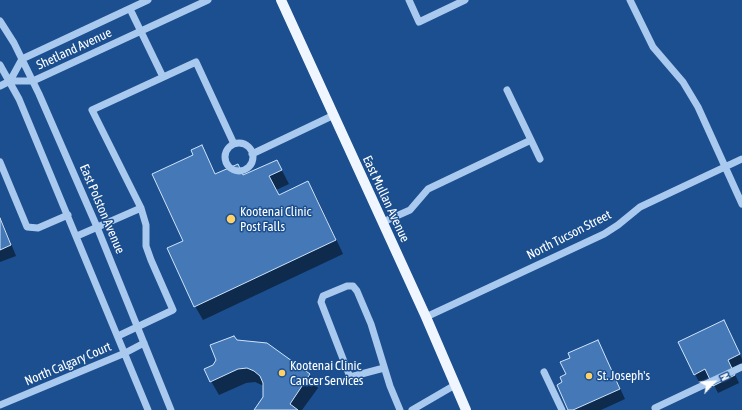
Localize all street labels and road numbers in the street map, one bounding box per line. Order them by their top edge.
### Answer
street label: Shetland Avenue [34,25,114,73]
street label: East Mullan Avenue [359,153,413,245]
street label: East Polston Avenue [76,162,128,256]
street label: North Tucson Street [524,207,614,263]
street label: North Calgary Court [22,339,114,389]

